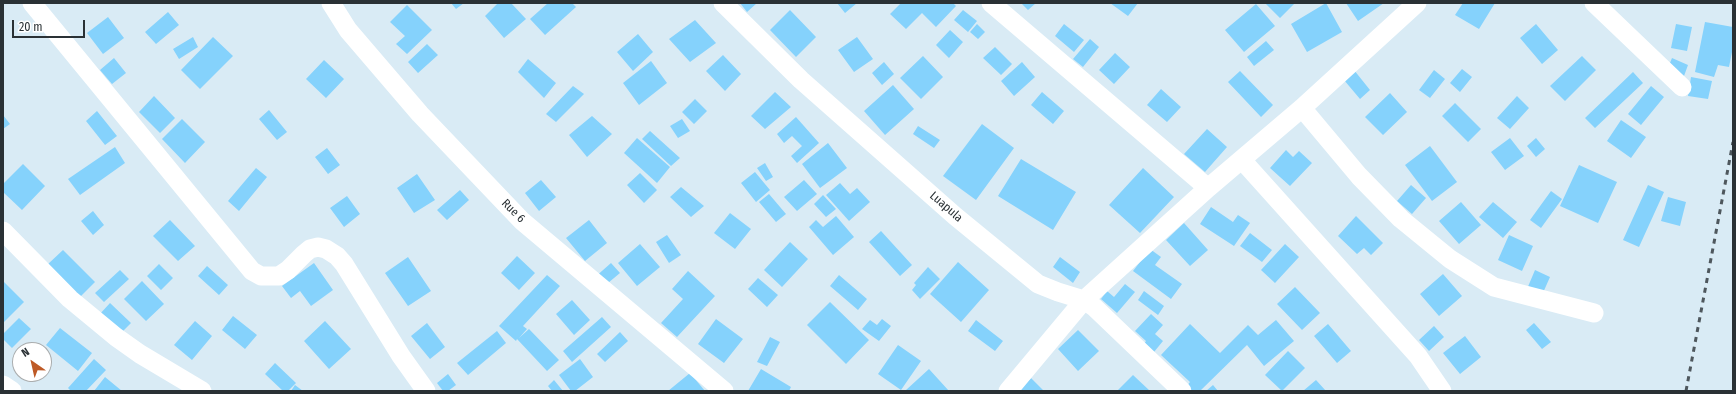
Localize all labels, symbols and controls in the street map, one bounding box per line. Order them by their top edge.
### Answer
scale bar [14,12,87,38]
text: 20 m [19,20,43,34]
street label: Luapula [927,189,965,225]
street label: Rue 6 [498,196,528,226]
north arrow [12,342,52,382]
text: N [19,345,32,360]

